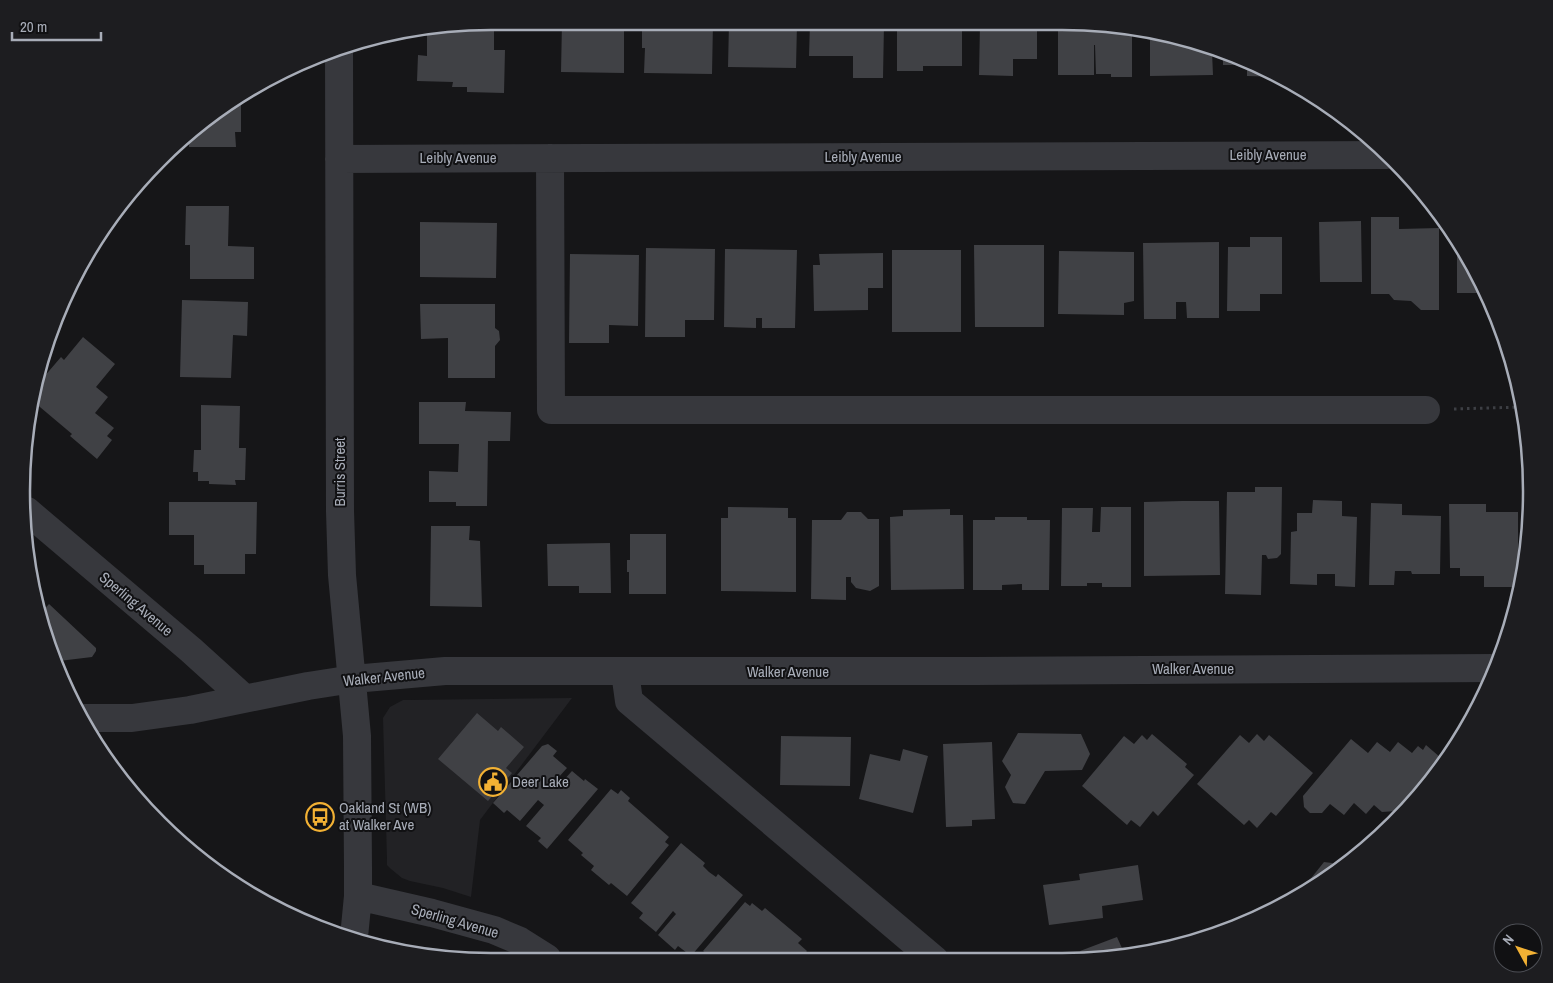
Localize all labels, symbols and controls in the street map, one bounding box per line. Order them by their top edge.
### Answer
scale bar [12,10,101,42]
text: 20 m [20,16,47,37]
street label: Leibly Avenue [1229,144,1307,165]
street label: Leibly Avenue [824,146,902,167]
street label: Leibly Avenue [419,147,497,168]
street label: Burris Street [329,437,350,507]
street label: Sperling Avenue [95,567,178,641]
street label: Walker Avenue [1152,658,1234,679]
street label: Walker Avenue [747,661,829,682]
street label: Walker Avenue [342,662,426,691]
public building icon: Deer Lake [478,767,508,797]
place label: Deer Lake [512,771,569,792]
place label: Oakland St (WB) at Walker Ave [339,797,431,835]
bus stop icon: Oakland St (WB) at Walker Ave [305,802,335,832]
street label: Sperling Avenue [409,898,501,943]
north arrow [1493,923,1543,973]
text: N [1498,931,1518,949]

